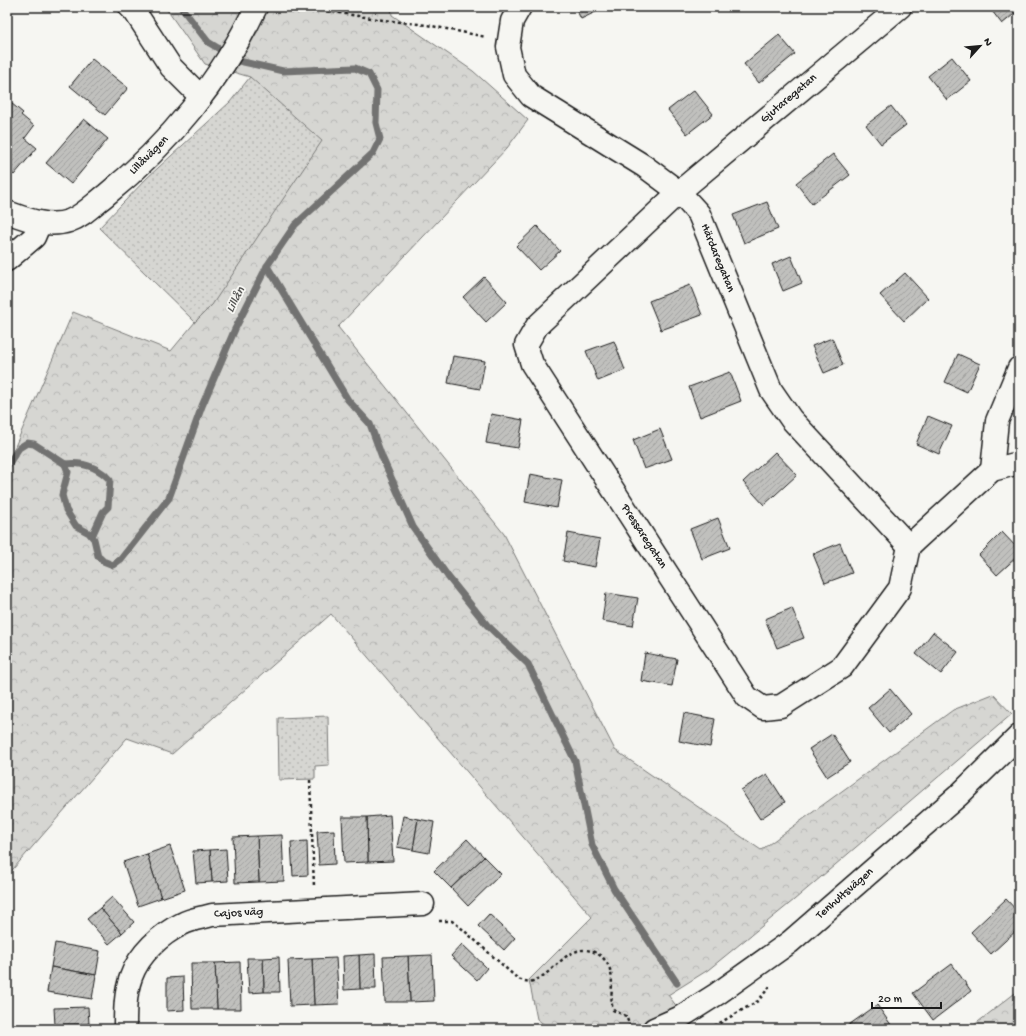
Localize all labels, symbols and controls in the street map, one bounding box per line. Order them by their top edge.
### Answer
north arrow [960,26,1000,66]
text: N [980,36,994,48]
street label: Gjutaregatan [758,71,820,127]
street label: Lillåvägen [127,133,172,178]
street label: Härdaregatan [697,222,737,295]
water label: Lillån [223,284,249,315]
street label: Pressaregatan [617,501,670,572]
street label: Tenhultsvägen [813,865,877,923]
street label: Cajos väg [214,905,264,922]
scale bar [872,984,941,1010]
text: 20 m [878,993,903,1007]

